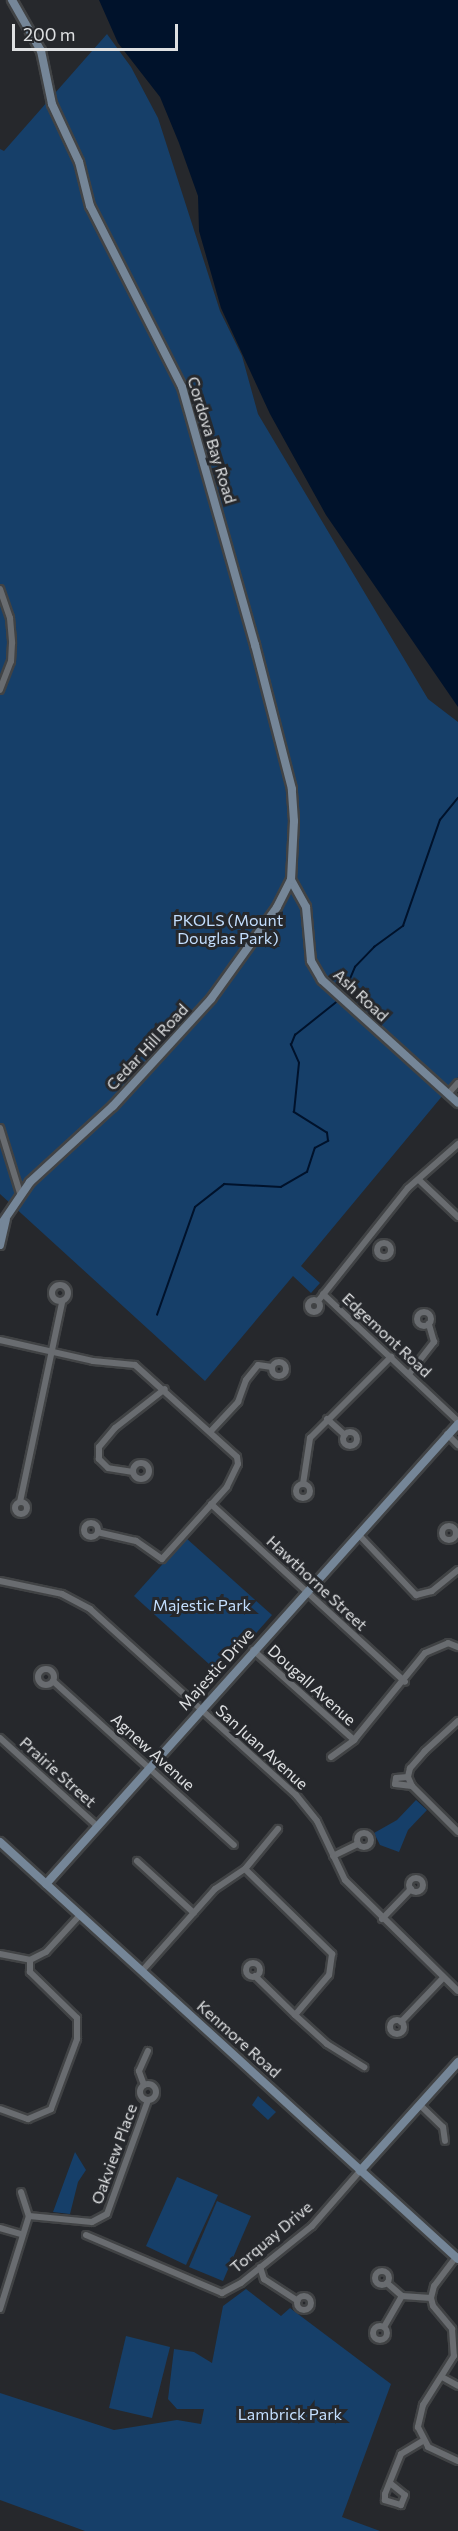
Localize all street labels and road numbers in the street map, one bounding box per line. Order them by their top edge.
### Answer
street label: Cordova Bay Road [184,374,240,506]
street label: Ash Road [330,965,392,1025]
street label: Cedar Hill Road [102,1000,192,1094]
street label: Edgemont Road [338,1289,436,1381]
street label: Hawthorne Street [263,1531,371,1635]
street label: Majestic Drive [174,1624,258,1714]
street label: Dougall Avenue [264,1640,360,1730]
street label: San Juan Avenue [212,1701,312,1793]
street label: Agnew Avenue [107,1709,199,1795]
street label: Prairie Street [16,1733,100,1811]
street label: Kenmore Road [193,1996,285,2082]
street label: Oakview Place [87,2101,141,2207]
street label: Torquay Drive [226,2197,316,2277]

